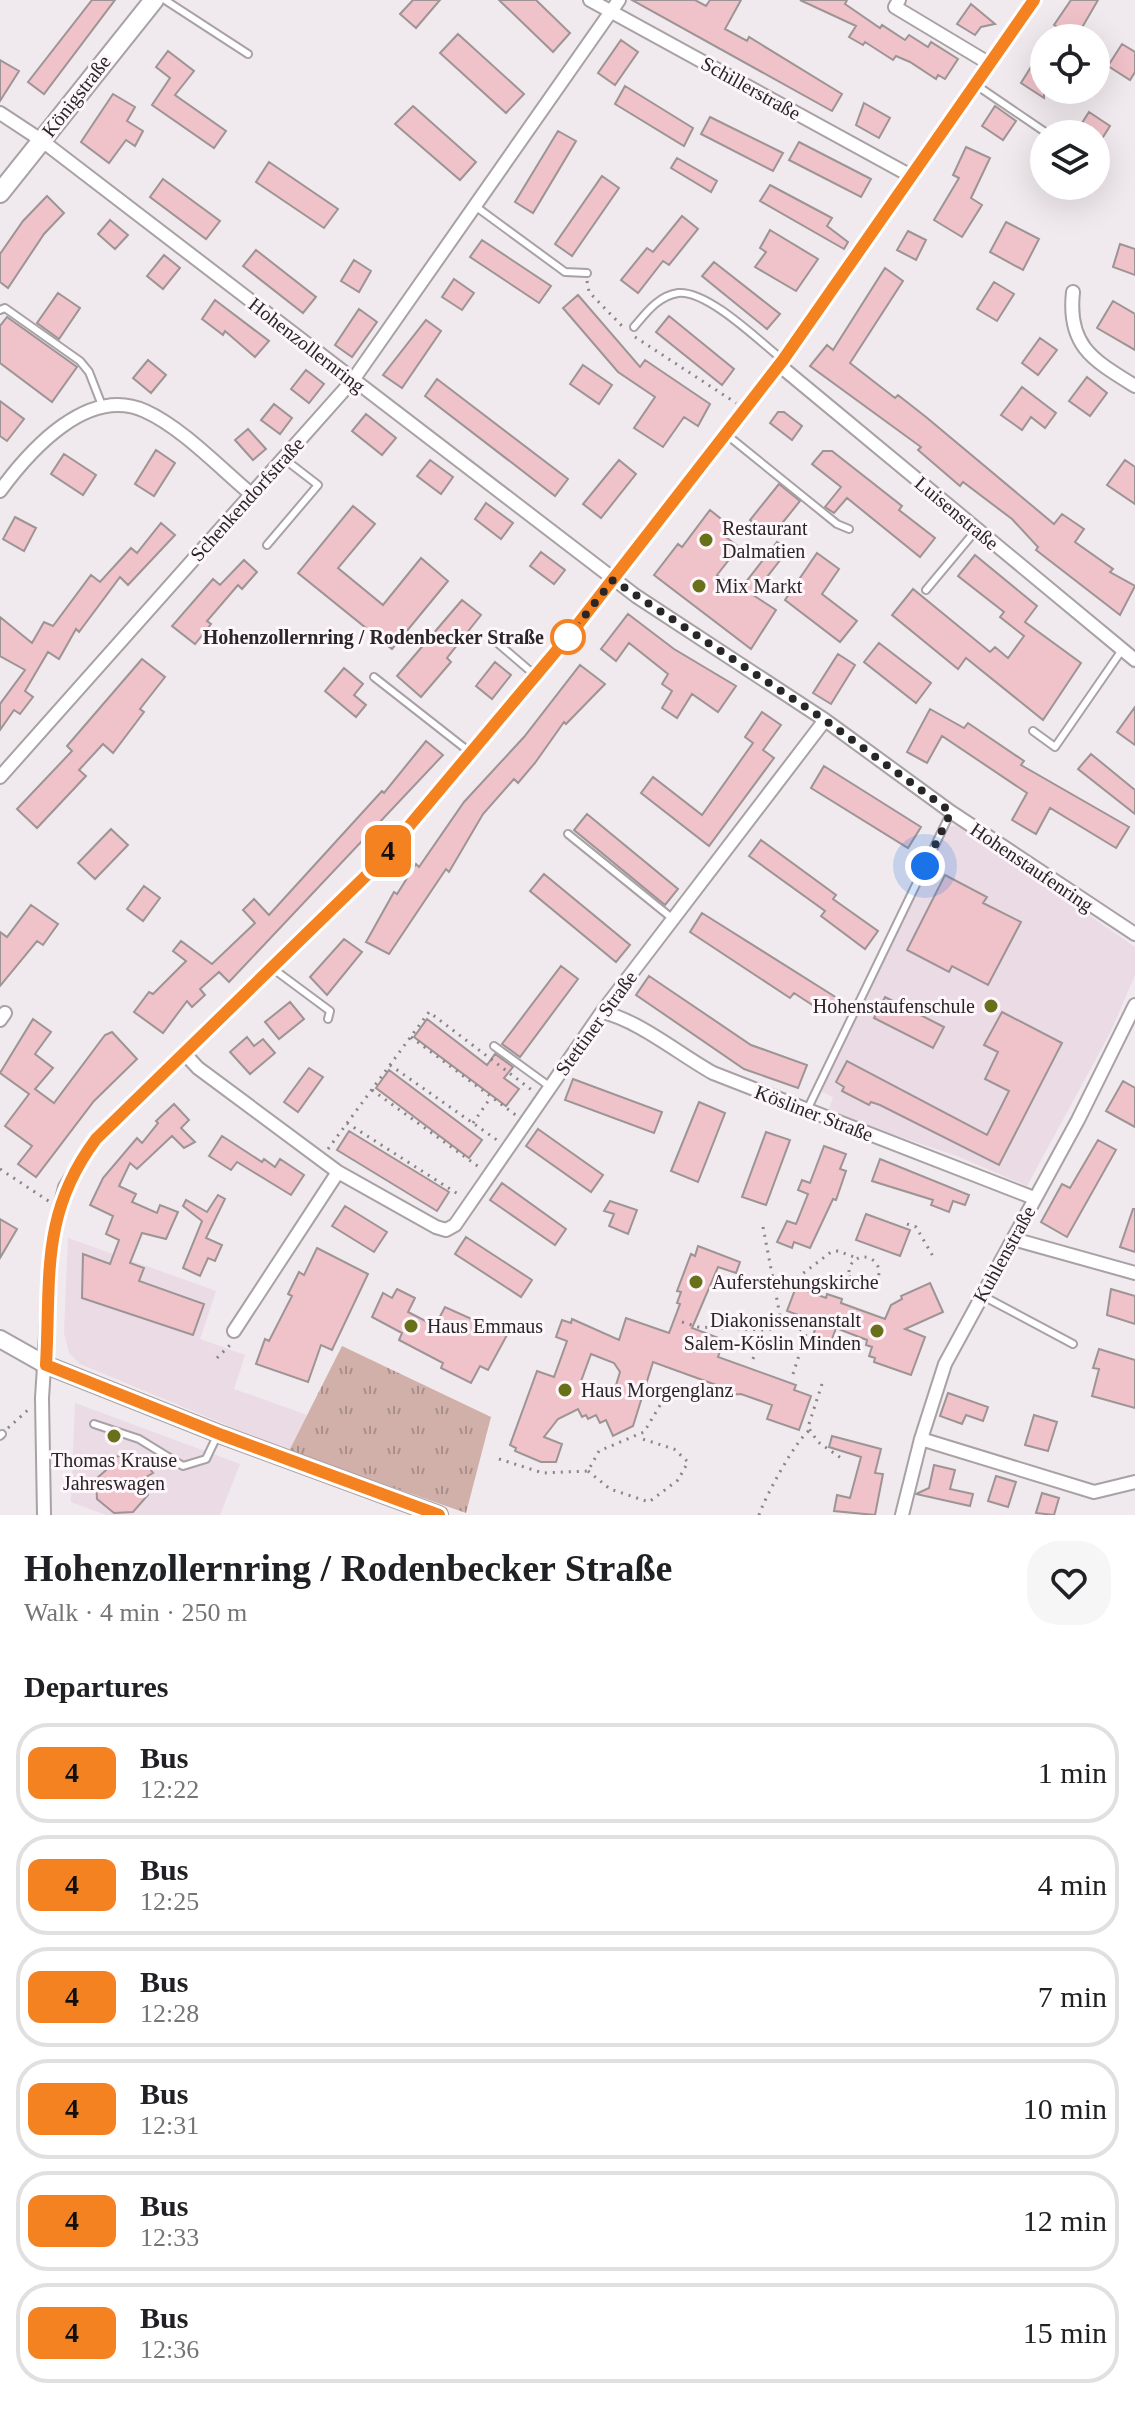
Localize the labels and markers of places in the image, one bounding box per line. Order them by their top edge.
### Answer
place label: Restaurant Dalmatien [722,517,808,562]
marker: Restaurant Dalmatien [697,531,715,549]
place label: Mix Markt [715,575,803,597]
marker: Mix Markt [690,577,708,595]
marker: Hohenzollernring / Rodenbecker Straße [551,620,585,654]
place label: Hohenzollernring / Rodenbecker Straße [203,626,544,649]
place label: Hohenstaufenschule [813,995,975,1017]
marker: Hohenstaufenschule [982,997,1000,1015]
place label: Auferstehungskirche [712,1271,879,1294]
marker: Auferstehungskirche [687,1273,705,1291]
place label: Diakonissenanstalt Salem-Köslin Minden [684,1309,861,1354]
place label: Haus Emmaus [427,1315,543,1337]
marker: Haus Emmaus [402,1317,420,1335]
marker: Diakonissenanstalt Salem-Köslin Minden [868,1322,886,1340]
place label: Haus Morgenglanz [581,1379,733,1402]
marker: Haus Morgenglanz [556,1381,574,1399]
marker: Thomas Krause Jahreswagen [105,1427,123,1445]
place label: Thomas Krause Jahreswagen [51,1449,177,1495]

